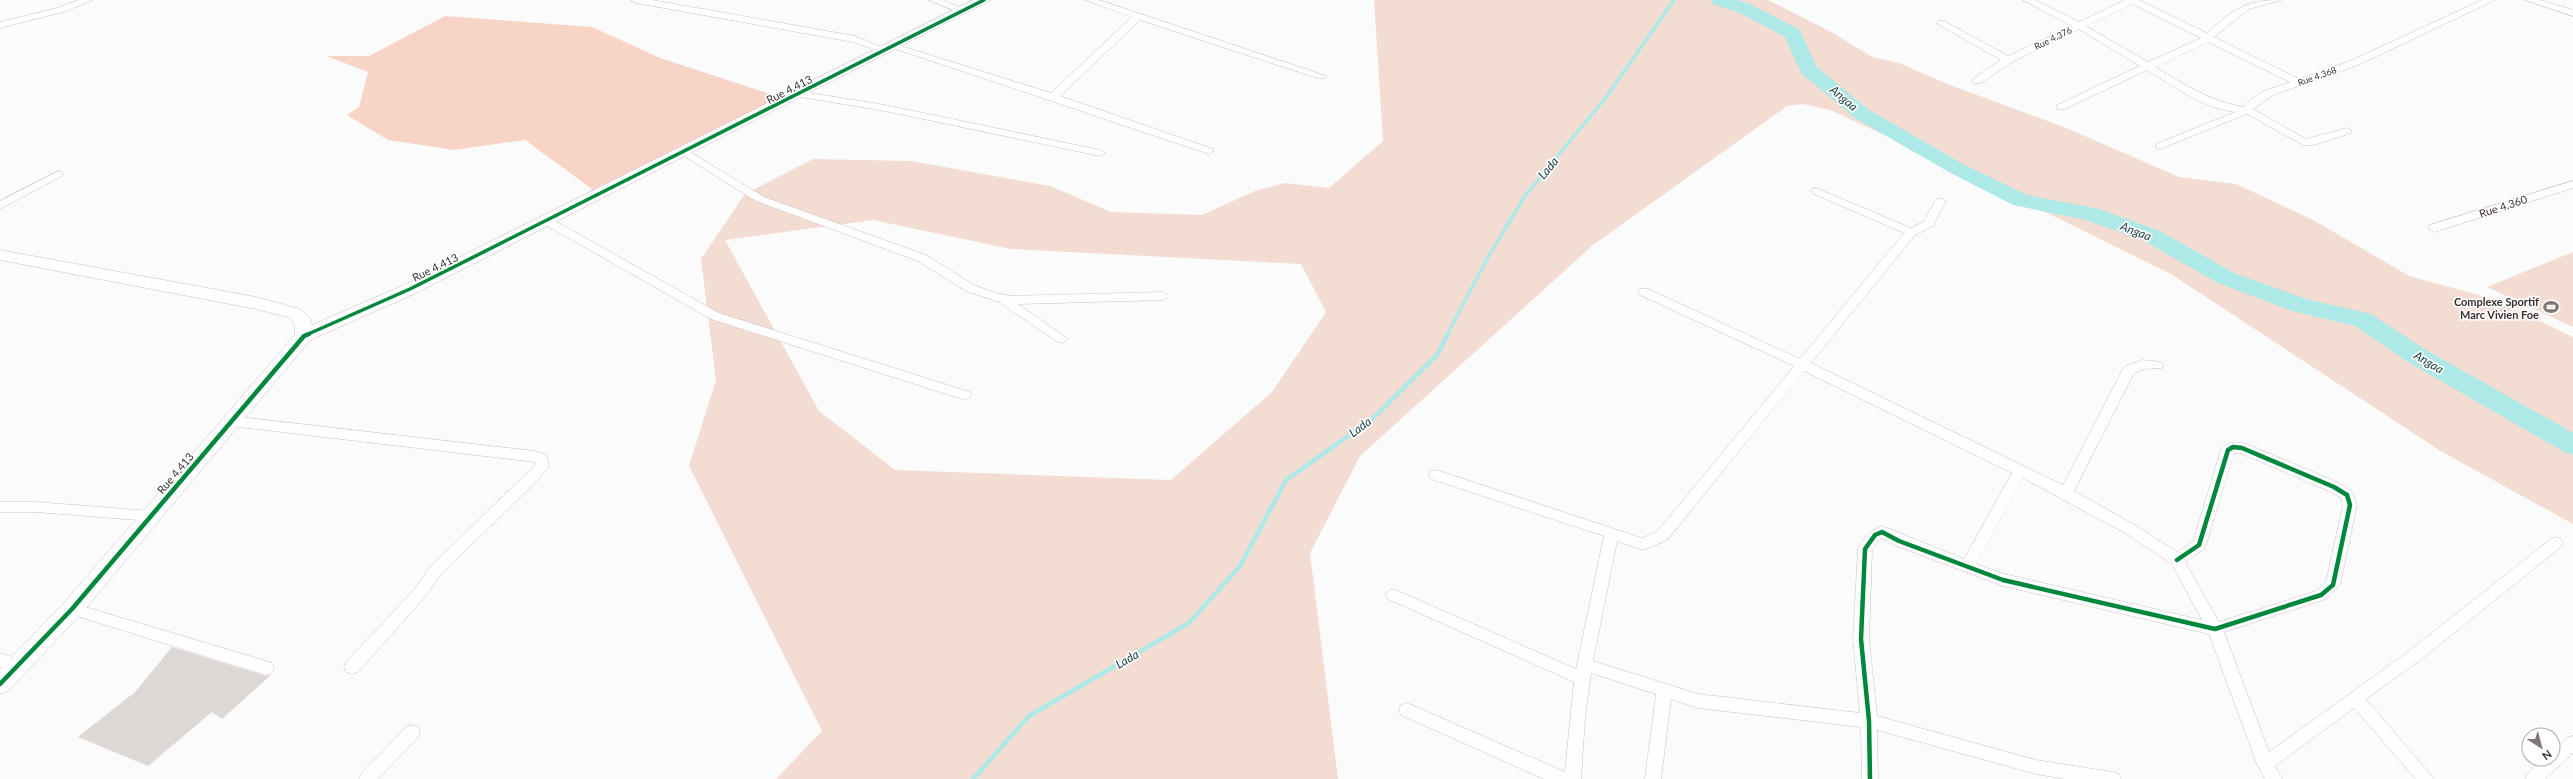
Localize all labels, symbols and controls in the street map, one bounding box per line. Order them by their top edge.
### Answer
street label: Rue 4.376 [2032,24,2074,52]
street label: Rue 4.368 [2296,64,2338,88]
street label: Rue 4.413 [764,72,814,106]
water label: Angaa [1826,81,1861,114]
water label: Lada [1535,154,1561,182]
street label: Rue 4.360 [2477,192,2529,220]
water label: Angaa [2118,218,2154,244]
street label: Rue 4.413 [410,250,460,284]
place label: Complexe Sportif Marc Vivien Foe [2454,295,2539,321]
sports icon: Complexe Sportif Marc Vivien Foe [2542,298,2560,316]
water label: Angaa [2411,347,2447,377]
water label: Lada [1346,414,1374,440]
street label: Rue 4.413 [154,450,196,496]
water label: Lada [1113,646,1141,672]
north arrow [2521,727,2561,767]
text: N [2540,748,2554,763]

